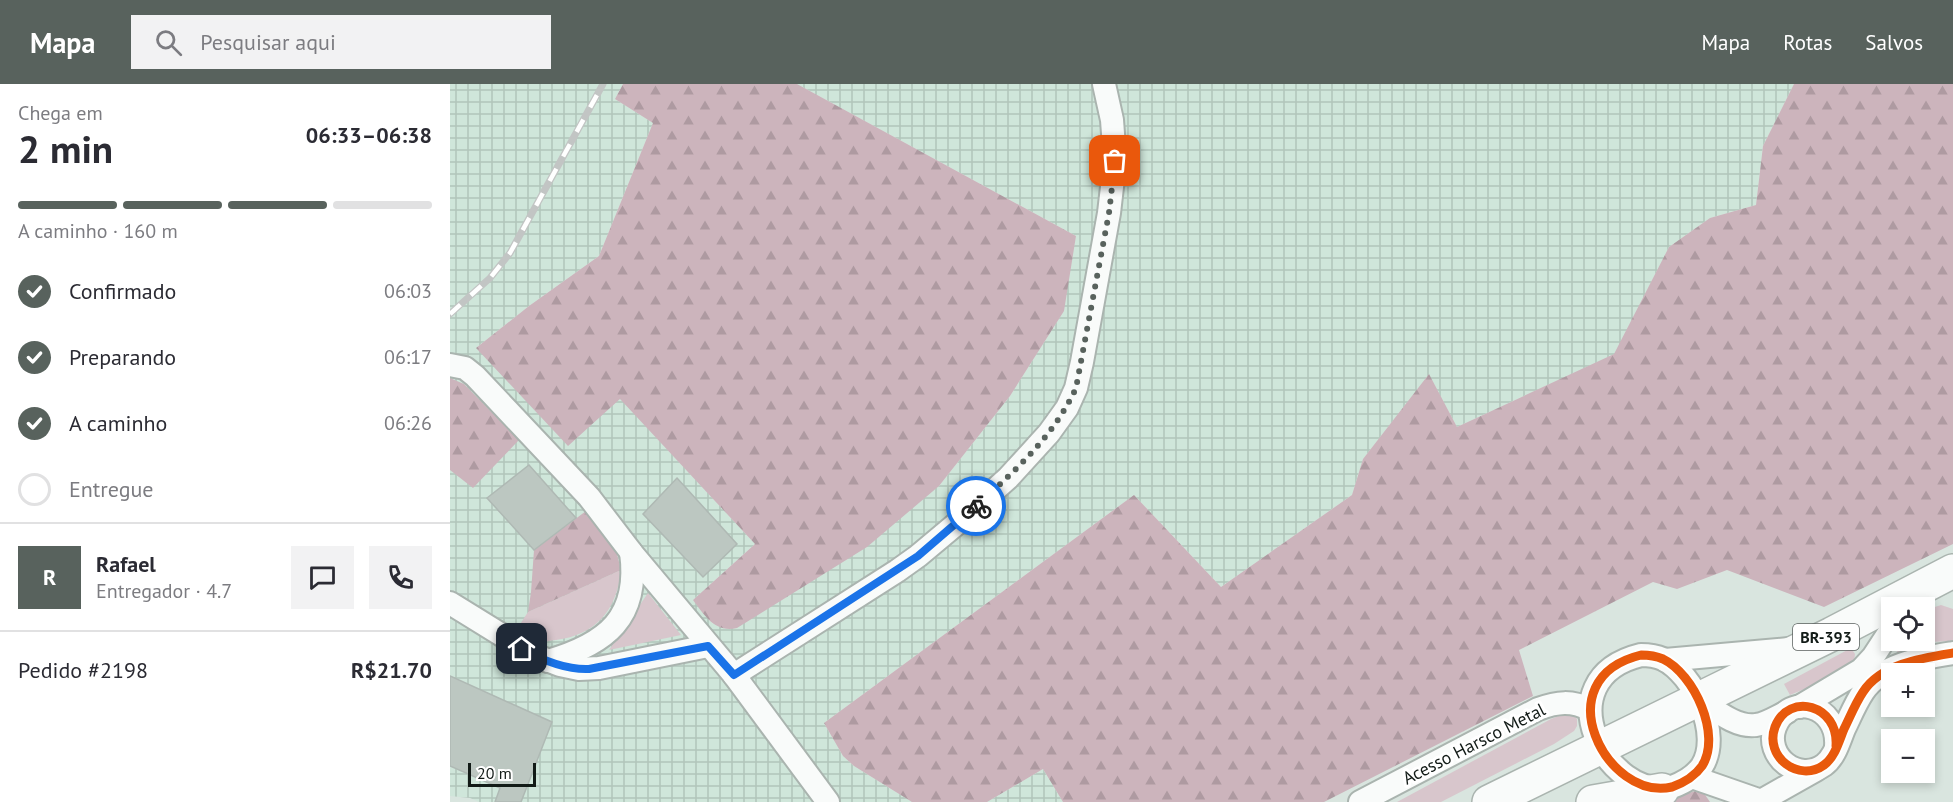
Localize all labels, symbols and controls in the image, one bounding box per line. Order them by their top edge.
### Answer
search box [131,15,551,69]
text: Mapa [30,24,95,61]
icon: search [152,26,185,59]
text: Pesquisar aqui [200,28,336,56]
text: Mapa [1701,29,1750,56]
text: Rotas [1783,29,1832,56]
text: Salvos [1865,29,1923,56]
text: Chega em [18,100,103,126]
text: 06:33–06:38 [306,121,432,149]
text: 2 min [18,123,113,174]
pin [1089,135,1140,186]
icon: bag [1098,144,1131,177]
text: A caminho · 160 m [18,218,178,244]
icon: check [18,275,51,308]
text: Confirmado [69,277,176,305]
text: 06:03 [384,278,432,304]
icon: check [18,341,51,374]
text: Preparando [69,343,176,371]
text: 06:17 [384,344,432,370]
icon: check [18,407,51,440]
text: A caminho [69,409,167,437]
text: 06:26 [384,410,432,436]
text: Entregue [69,475,154,503]
courier [946,476,1006,536]
icon: bike [960,490,993,523]
button: chat [291,546,354,609]
button: phone [369,546,432,609]
text: Rafael [96,550,156,578]
text: R [43,563,56,591]
text: Entregador · 4.7 [96,578,232,604]
map controls [1881,597,1935,783]
button: locate [1881,597,1935,651]
pin [496,623,547,674]
road number: BR-393 [1793,624,1859,650]
icon: home [505,632,538,665]
text: Pedido #2198 [18,656,148,684]
text: R$21.70 [351,656,432,684]
button: + [1881,663,1935,717]
street label: Acesso Harsco Metal [1398,697,1550,790]
button: − [1881,729,1935,783]
scale bar [468,760,536,788]
text: 20 m [477,763,512,783]

